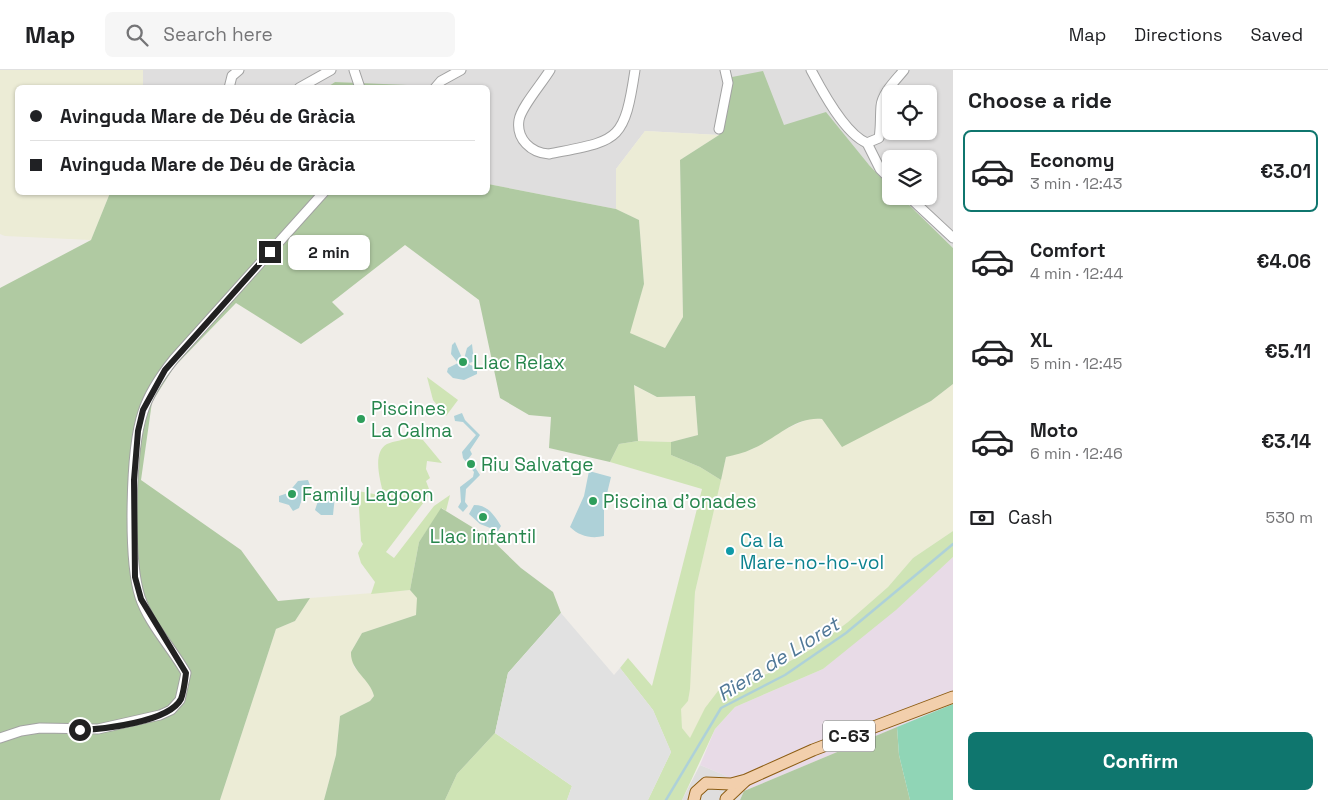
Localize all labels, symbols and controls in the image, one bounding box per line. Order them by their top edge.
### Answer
search box [105,12,455,57]
text: Map [25,19,75,50]
icon: search [123,21,151,49]
text: Search here [163,22,273,47]
text: Map [1069,23,1106,46]
text: Directions [1134,23,1223,46]
text: Saved [1251,23,1303,46]
map controls [882,85,937,205]
button: locate [882,85,937,140]
text: Choose a ride [968,86,1112,114]
text: Avinguda Mare de Déu de Gràcia [60,104,355,129]
text: Economy [1030,148,1114,173]
icon: car [970,149,1015,194]
button: layers [882,150,937,205]
text: Avinguda Mare de Déu de Gràcia [60,152,355,177]
text: €3.01 [1260,159,1311,184]
text: 3 min · 12:43 [1030,173,1123,194]
callout: 2 min [288,234,370,270]
text: Comfort [1030,238,1106,263]
icon: car [970,239,1015,284]
route end [259,241,281,263]
text: 2 min [308,242,350,263]
text: €4.06 [1257,249,1311,274]
text: 4 min · 12:44 [1030,263,1123,284]
text: XL [1030,328,1053,353]
icon: car [970,329,1015,374]
text: €5.11 [1265,339,1311,364]
place label: Llac Relax [473,350,565,375]
text: 5 min · 12:45 [1030,353,1122,374]
marker: Llac Relax [457,356,469,368]
place label: Piscines La Calma [371,396,452,443]
marker: Piscines La Calma [355,413,367,425]
text: Moto [1030,418,1078,443]
icon: car [970,419,1015,464]
text: €3.14 [1261,429,1311,454]
text: 6 min · 12:46 [1030,443,1123,464]
place label: Riu Salvatge [481,452,593,477]
marker: Riu Salvatge [465,458,477,470]
place label: Family Lagoon [302,482,434,507]
marker: Family Lagoon [286,488,298,500]
place label: Piscina d'onades [603,489,757,514]
marker: Piscina d'onades [587,495,599,507]
icon: cash [968,504,996,532]
text: Cash [1008,505,1053,530]
text: 530 m [1266,507,1313,528]
marker: Llac infantil [477,511,489,523]
place label: Llac infantil [430,524,536,549]
place label: Ca la Mare-no-ho-vol [740,528,884,575]
marker: Ca la Mare-no-ho-vol [724,545,736,557]
water label: Riera de Lloret [712,610,845,707]
route start [69,719,91,741]
road number: C-63 [823,720,875,751]
button: Confirm [968,732,1313,790]

